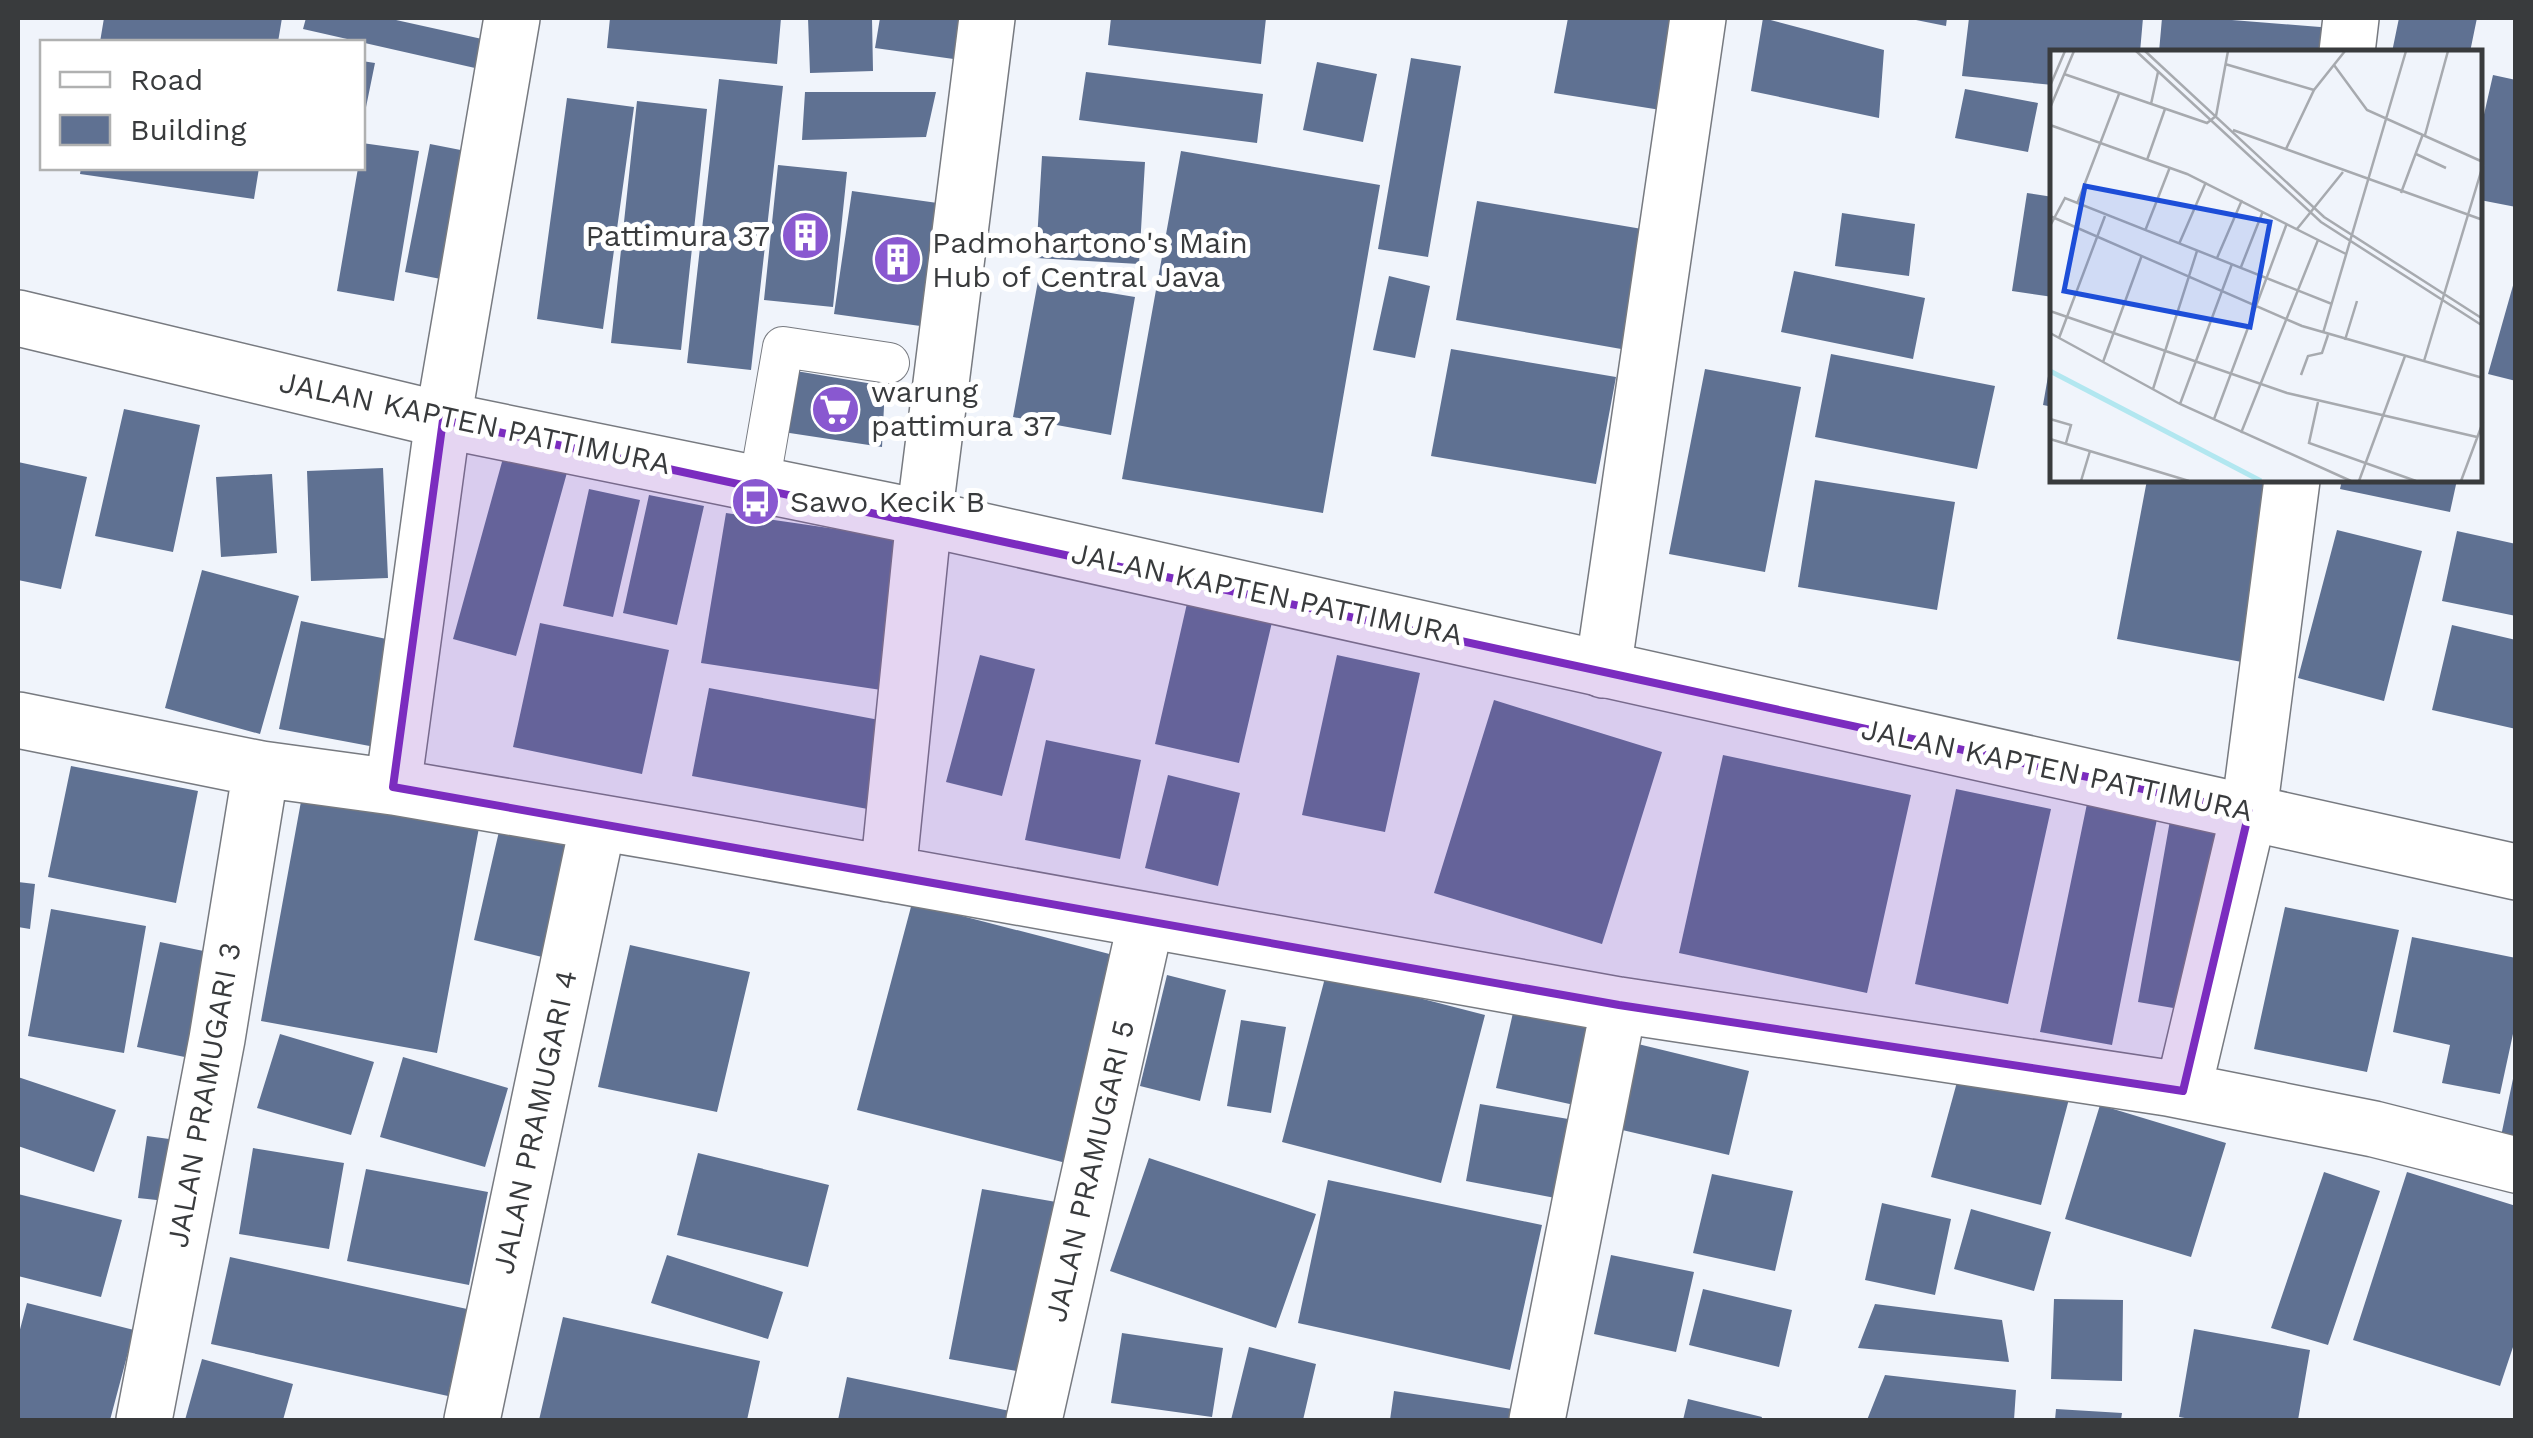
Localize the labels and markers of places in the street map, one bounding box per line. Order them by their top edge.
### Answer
building icon: Pattimura 37 [779,210,831,262]
place label: Pattimura 37 [586,218,770,253]
place label: Padmohartono's Main Hub of Central Java [932,225,1248,294]
building icon: Padmohartono's Main Hub of Central Java [871,234,923,286]
place label: warung pattimura 37 [871,374,1056,443]
supermarket icon: warung pattimura 37 [810,383,862,435]
bus stop icon: Sawo Kecik B [729,476,781,528]
place label: Sawo Kecik B [790,484,985,519]

